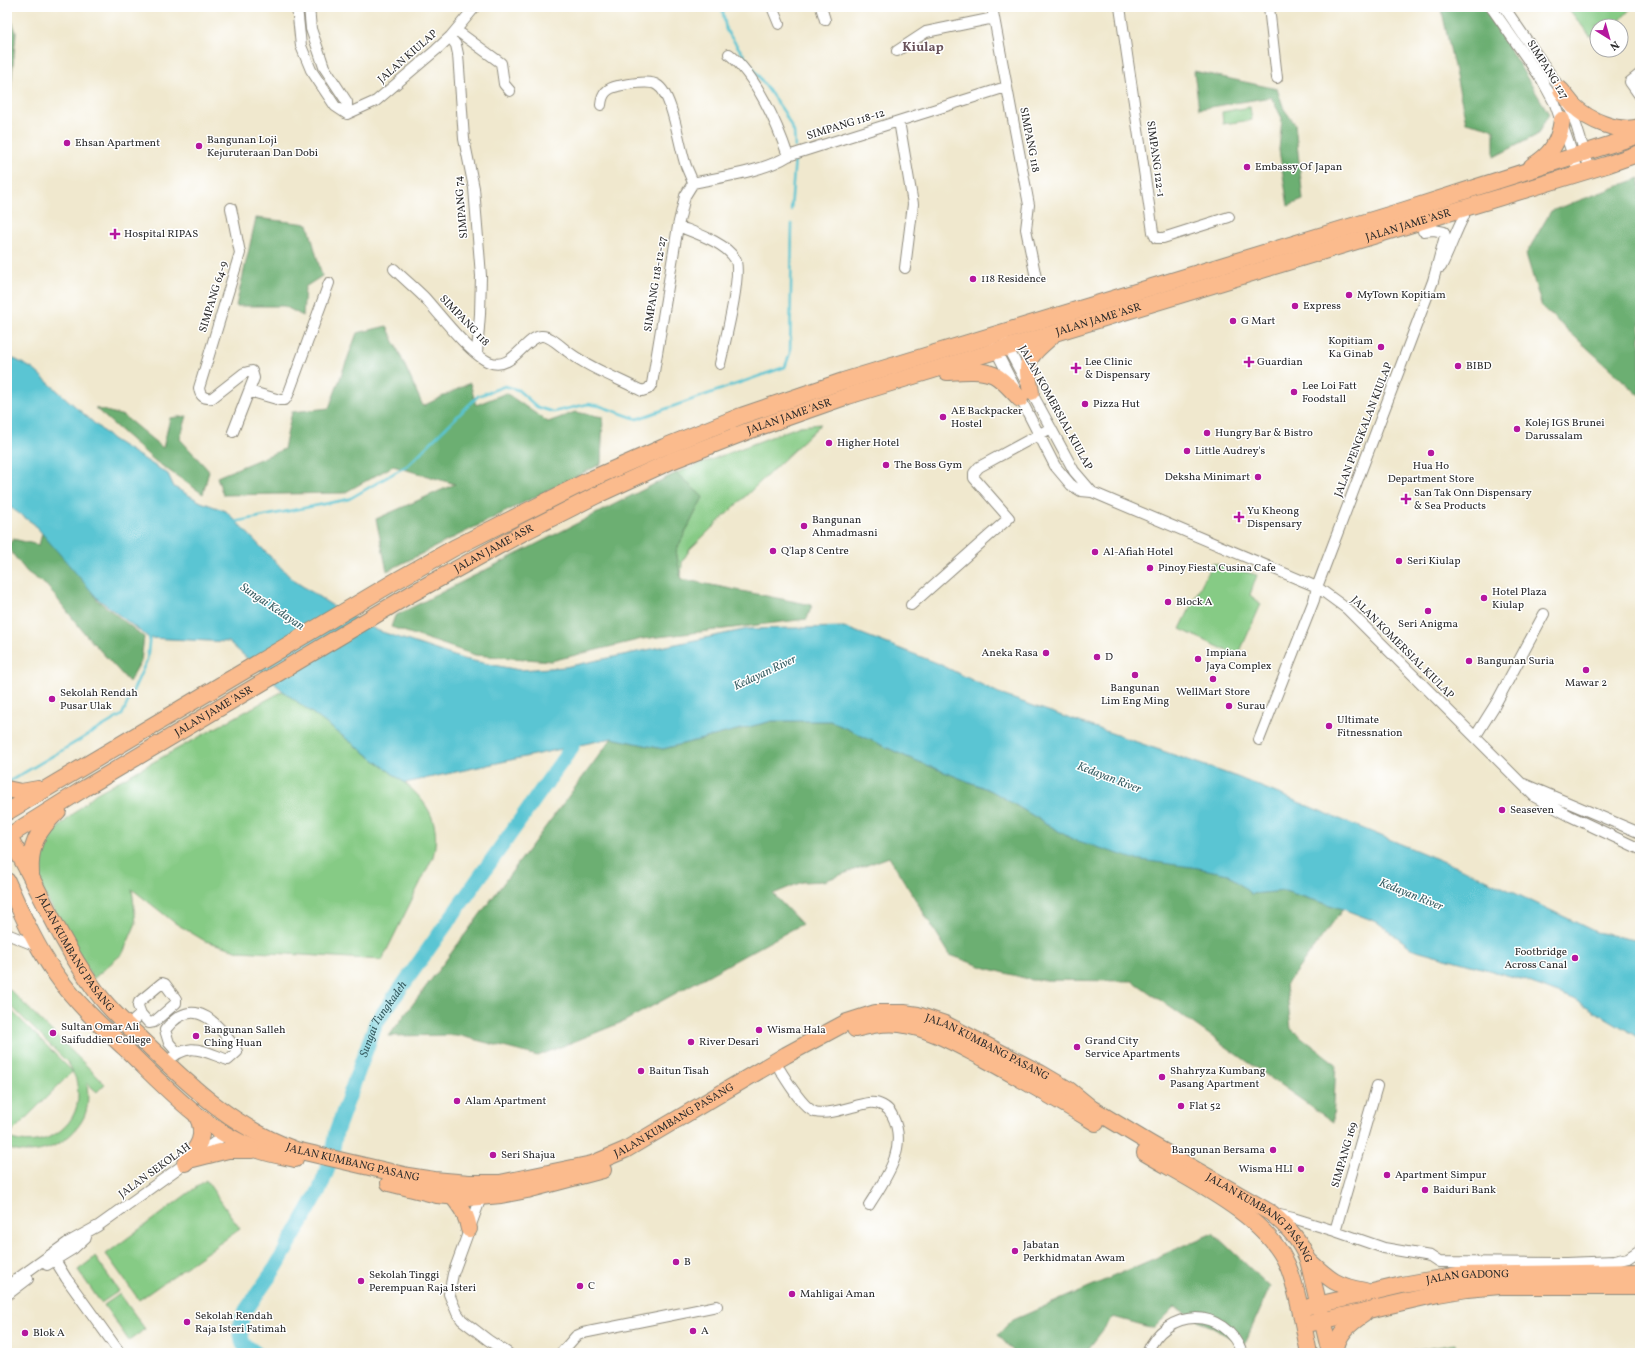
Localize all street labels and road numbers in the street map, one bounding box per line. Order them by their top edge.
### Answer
street label: JALAN KIULAP [375,27,441,87]
street label: SIMPANG 127 [1523,37,1571,103]
street label: SIMPANG 118-12 [805,106,887,144]
street label: SIMPANG 118 [1015,106,1043,174]
street label: SIMPANG 122-1 [1142,120,1168,198]
street label: SIMPANG 74 [452,175,472,239]
street label: JALAN JAME 'ASR [1364,205,1453,245]
street label: SIMPANG 118-12-27 [641,235,671,333]
street label: SIMPANG 64-9 [196,259,232,335]
street label: SIMPANG 118 [436,292,493,350]
street label: JALAN JAME 'ASR [1054,299,1143,340]
street label: JALAN KOMERSIAL KIULAP [1014,343,1096,473]
street label: JALAN PENGKALAN KIULAP [1331,360,1397,500]
street label: JALAN JAME 'ASR [745,395,834,438]
street label: JALAN JAME 'ASR [451,521,537,576]
street label: JALAN KOMERSIAL KIULAP [1347,593,1457,703]
street label: JALAN JAME 'ASR [172,682,256,740]
street label: JALAN KUMBANG PASANG [33,891,118,1015]
street label: JALAN KUMBANG PASANG [923,1010,1052,1084]
street label: JALAN KUMBANG PASANG [612,1080,737,1161]
street label: SIMPANG 169 [1328,1120,1362,1190]
street label: JALAN KUMBANG PASANG [284,1139,421,1185]
street label: JALAN SEKOLAH [116,1140,194,1202]
street label: JALAN KUMBANG PASANG [1203,1170,1316,1265]
street label: JALAN GADONG [1425,1267,1509,1288]

